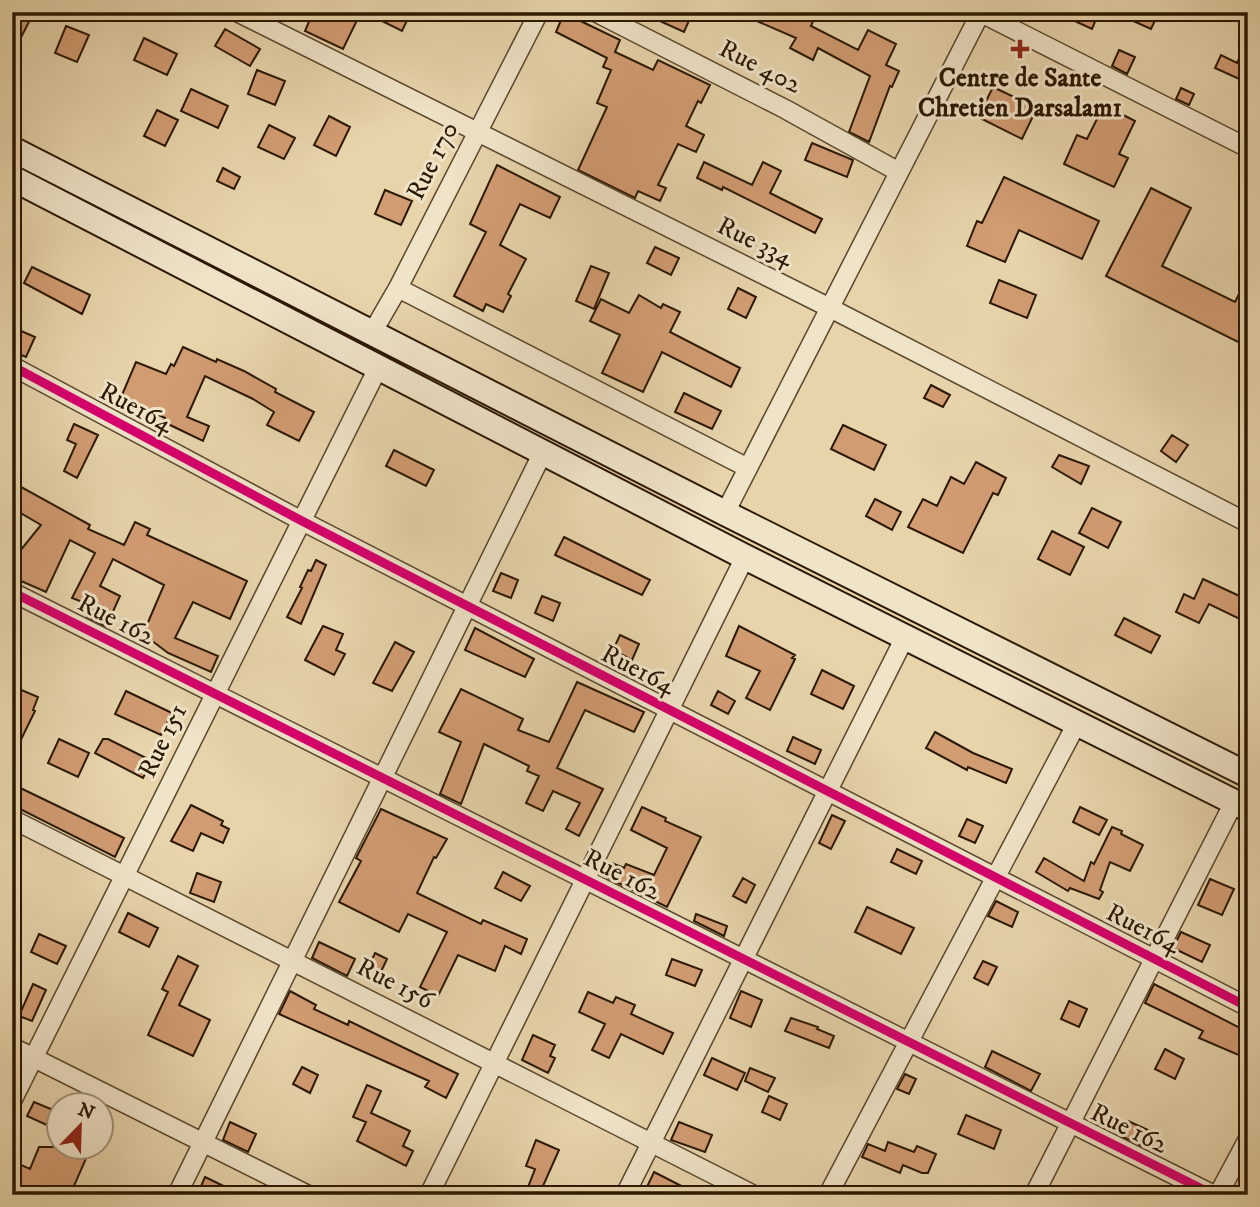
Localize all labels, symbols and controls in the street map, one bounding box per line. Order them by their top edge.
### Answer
street label: Rue 402 [713,32,807,102]
marker: Centre de Sante Chretien Darsalam1 [1010,39,1030,59]
place label: Centre de Sante Chretien Darsalam1 [918,62,1122,125]
street label: Rue 170 [399,116,467,206]
street label: Rue 334 [712,210,799,275]
street label: Rue164 [94,375,179,441]
street label: Rue 162 [72,587,160,653]
street label: Rue164 [596,637,681,703]
street label: Rue 151 [131,699,195,783]
street label: Rue 162 [578,842,666,908]
street label: Rue164 [1101,896,1186,962]
street label: Rue 156 [351,951,440,1018]
north arrow [46,1092,116,1162]
street label: Rue 162 [1085,1096,1173,1162]
text: N [74,1098,98,1126]

